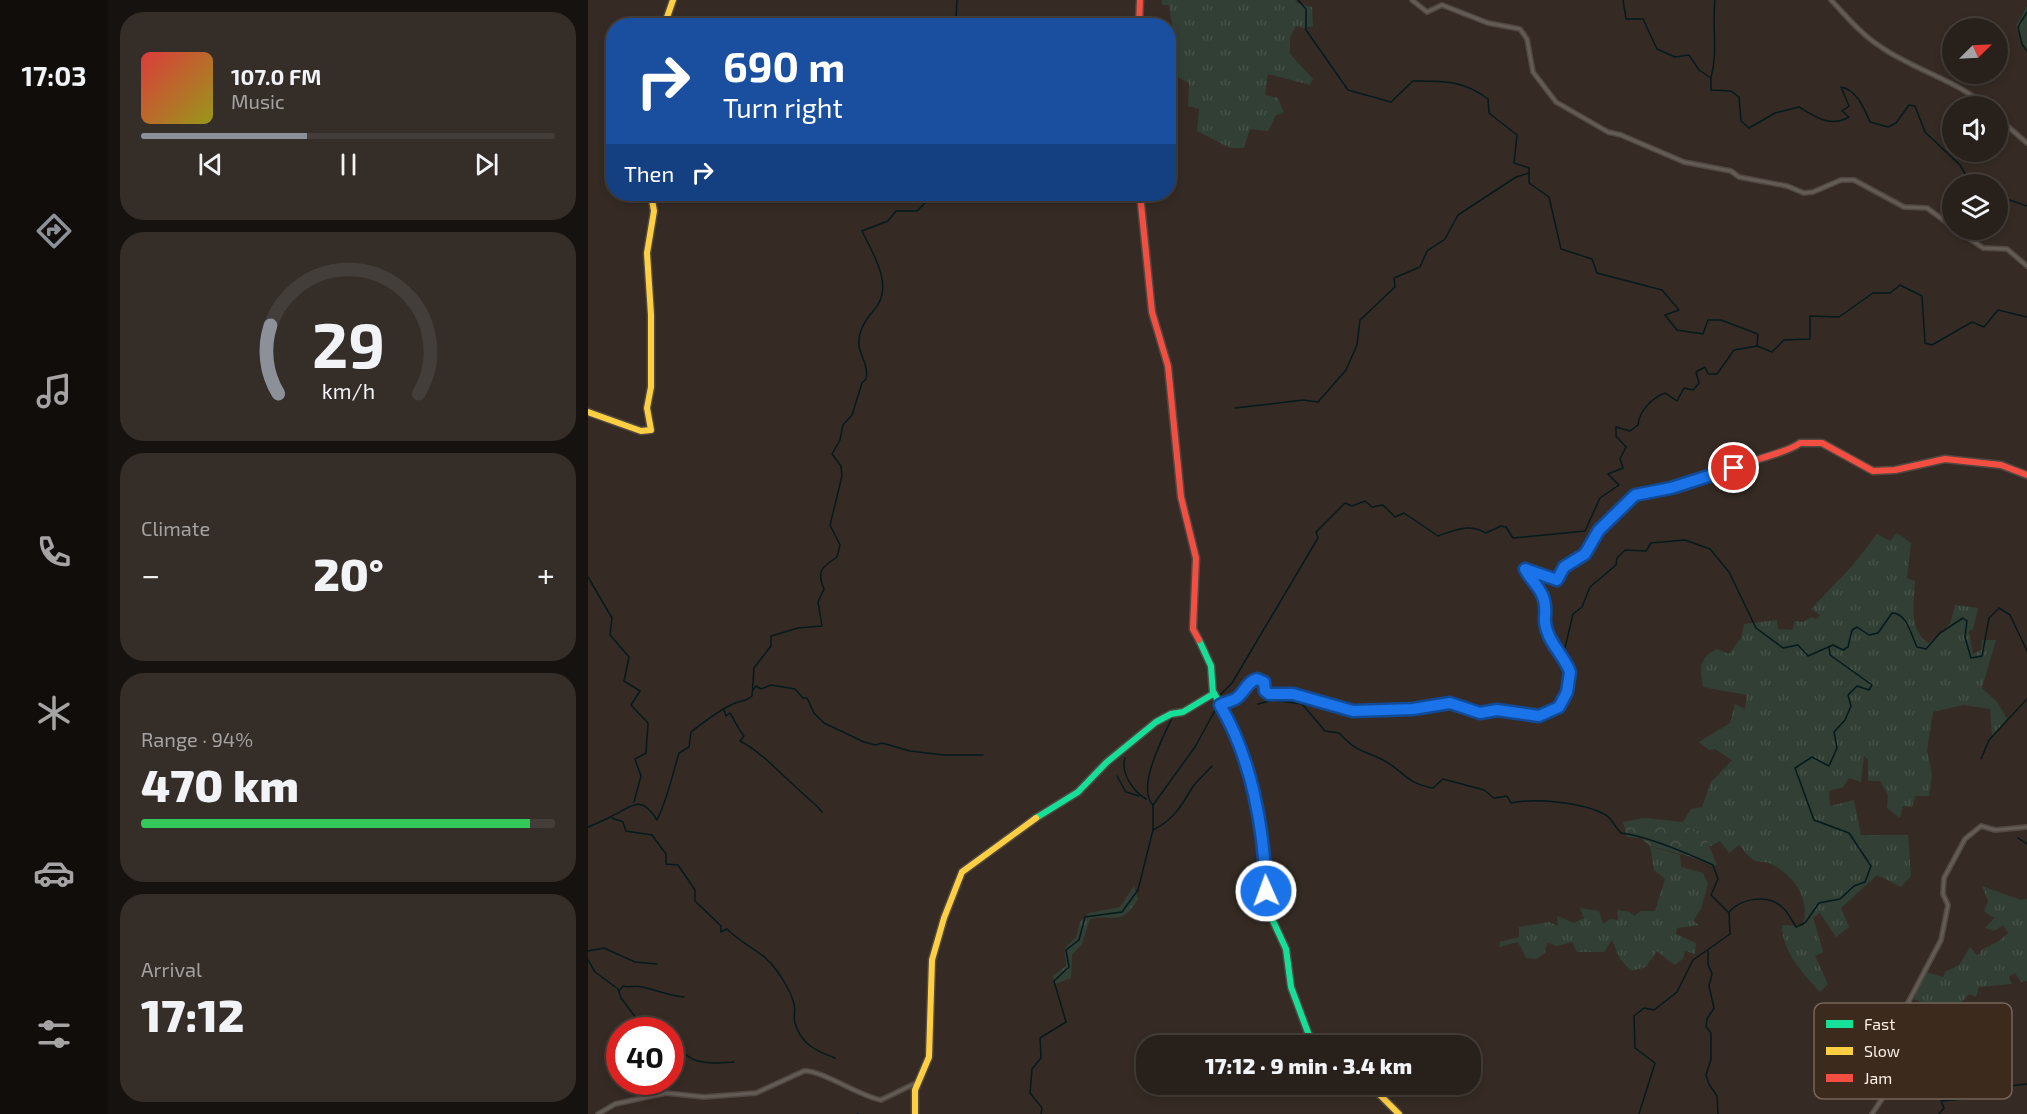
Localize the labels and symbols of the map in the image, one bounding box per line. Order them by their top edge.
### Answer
north arrow [1942,18,2008,84]
pin [1708,442,1759,493]
position arrow [1234,859,1298,923]
legend [1814,1003,2012,1099]
text: Fast [1864,1014,1895,1033]
speed limit sign: 40 [606,1017,684,1095]
text: Slow [1864,1041,1900,1060]
text: Jam [1864,1068,1892,1087]

